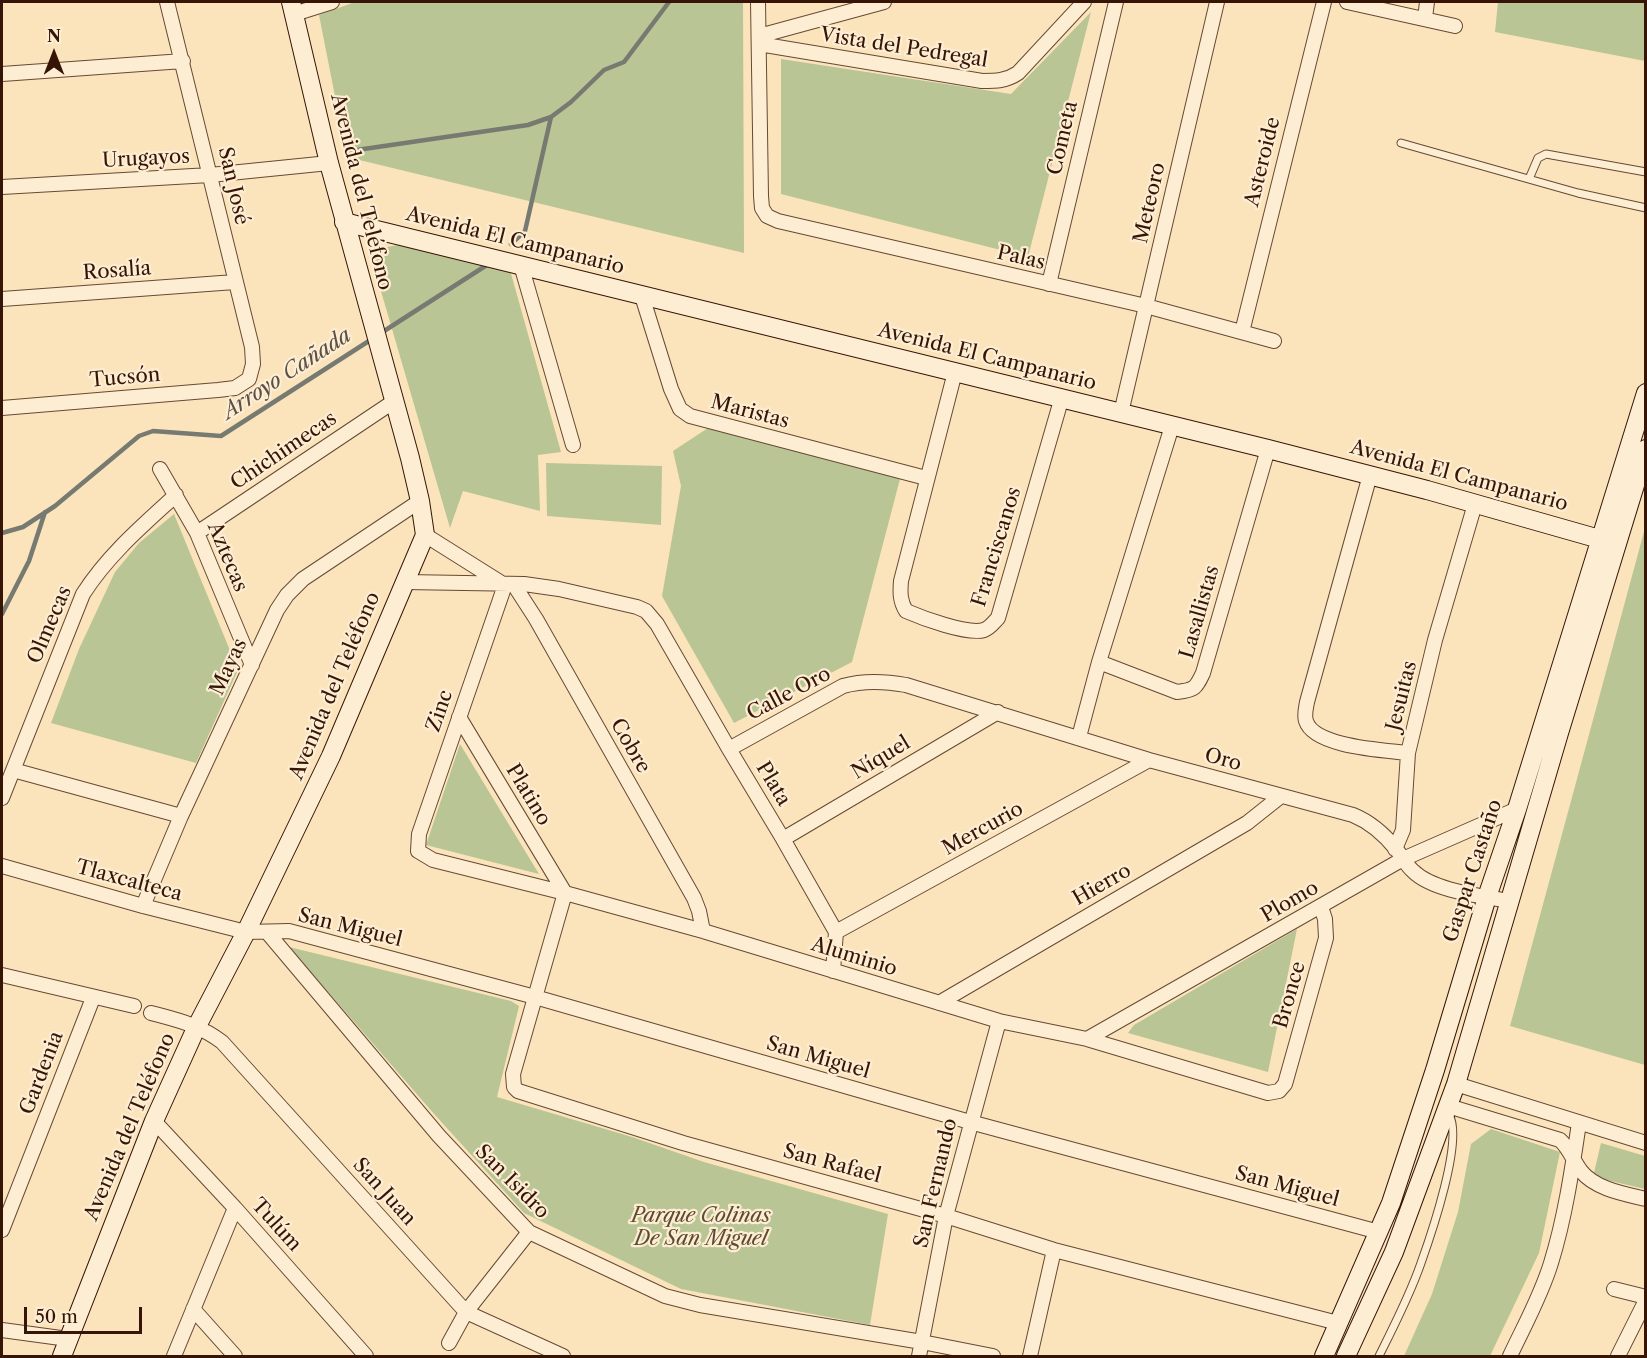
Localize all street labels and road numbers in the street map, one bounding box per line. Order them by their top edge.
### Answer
street label: Vista del Pedregal [819,23,989,73]
street label: Avenida del Teléfono [325,91,397,293]
street label: Cometa [1043,99,1083,177]
street label: Asteroide [1240,115,1286,209]
street label: Urugayos [102,145,190,173]
street label: San José [212,145,254,227]
street label: Meteoro [1129,160,1171,246]
street label: Avenida El Campanario [403,202,627,280]
street label: Palas [995,241,1047,275]
street label: Rosalía [82,257,152,285]
street label: Avenida El Campanario [875,318,1099,396]
street label: Tucsón [89,363,161,393]
street label: Maristas [708,390,792,434]
street label: Chichimecas [226,407,342,495]
street label: Avenida El Campanario [1348,435,1570,517]
street label: Franciscanos [967,484,1027,610]
street label: Aztecas [202,519,252,595]
street label: Lasallistas [1175,563,1225,661]
street label: Olmecas [23,583,77,667]
street label: Avenida del Teléfono [285,588,385,784]
street label: Mayas [205,635,253,699]
street label: Jesuitas [1382,658,1422,734]
street label: Calle Oro [743,662,835,726]
street label: Zinc [422,687,458,735]
street label: Cobre [605,714,655,778]
street label: Níquel [847,731,915,785]
street label: Oro [1202,744,1244,776]
street label: Plata [751,758,795,810]
street label: Platino [500,760,556,830]
street label: Mercurio [938,797,1028,861]
street label: Gaspar Castaño [1439,797,1507,945]
street label: Tlaxcalteca [73,855,185,907]
street label: Hierro [1069,859,1135,911]
street label: Plomo [1257,876,1323,928]
street label: San Miguel [295,903,405,953]
street label: Aluminio [808,933,900,981]
street label: Bronce [1269,959,1311,1031]
street label: Gardenia [15,1028,69,1118]
street label: Avenida del Teléfono [80,1029,180,1225]
street label: San Miguel [763,1032,873,1084]
street label: San Fernando [909,1116,963,1250]
street label: San Rafael [780,1139,884,1189]
street label: San Isidro [470,1140,554,1224]
street label: San Juan [347,1153,421,1231]
street label: San Miguel [1232,1162,1342,1212]
street label: Tulúm [246,1193,306,1257]

